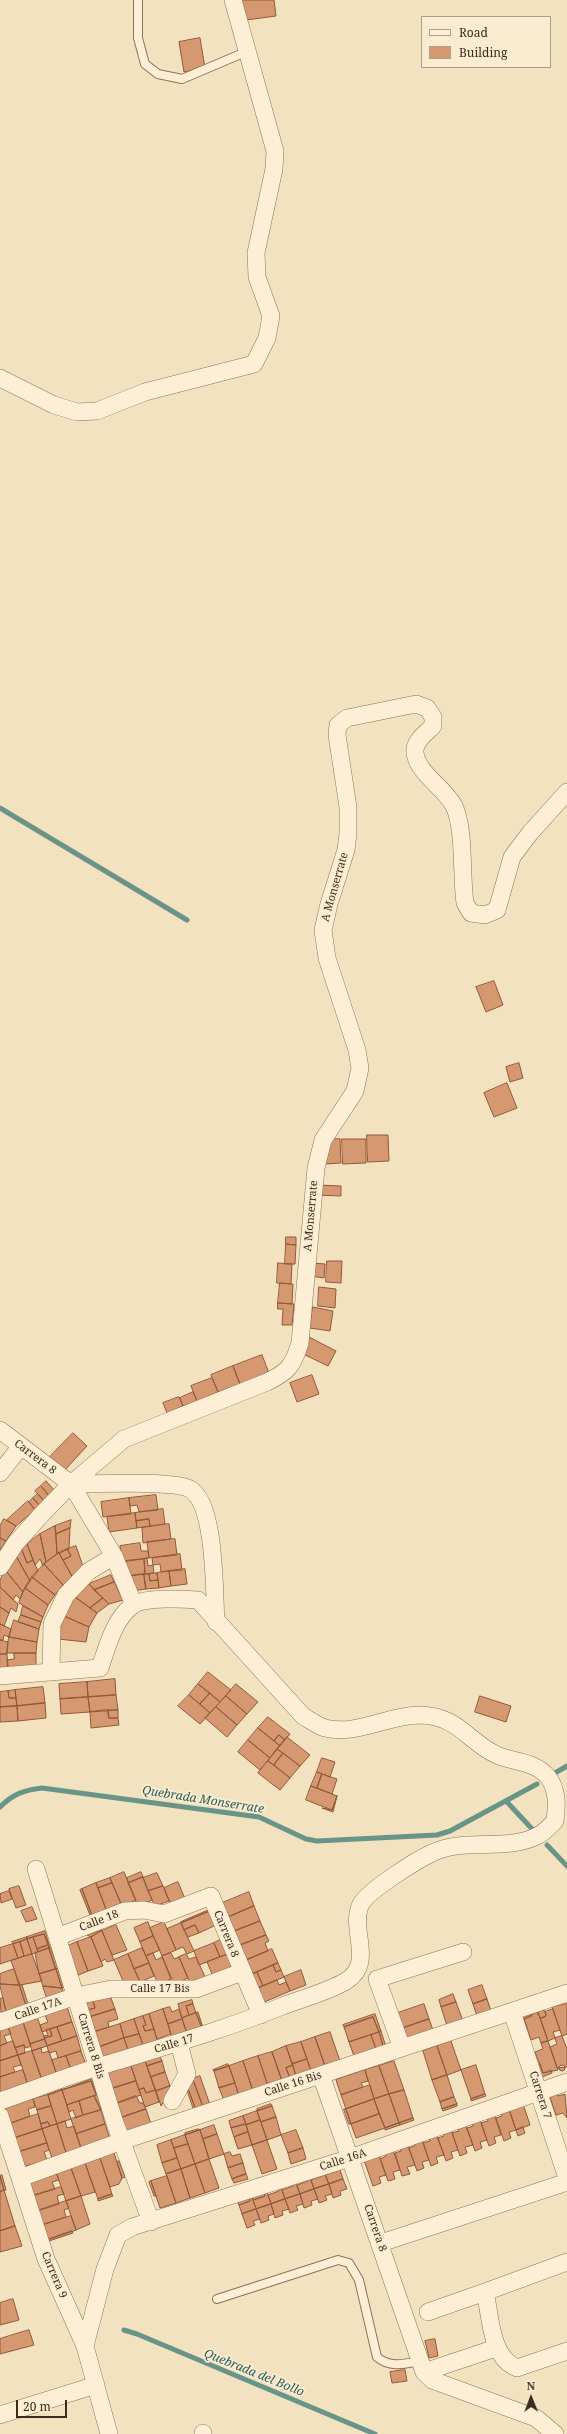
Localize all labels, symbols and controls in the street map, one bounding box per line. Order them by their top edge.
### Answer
legend [421,16,551,68]
text: Road [459,24,488,41]
text: Building [459,44,507,61]
street label: A Monserrate [319,851,351,923]
street label: A Monserrate [301,1180,321,1252]
street label: Carrera 8 [11,1437,59,1477]
water label: Quebrada Monserrate [141,1783,265,1817]
street label: Calle 18 [78,1908,120,1934]
street label: Carrera 8 [211,1909,241,1959]
street label: Calle 17 Bis [130,1982,190,1996]
street label: Calle 17A [13,1995,63,2023]
street label: Carrera 8 Bis [75,2012,107,2080]
street label: Calle 17 [153,2032,195,2056]
street label: Calle 16 Bis [263,2069,323,2099]
street label: Carrera 7 [526,2069,554,2121]
street label: Calle 16A [318,2146,368,2174]
street label: Carrera 8 [361,2203,389,2253]
street label: Carrera 9 [38,2250,70,2300]
water label: Quebrada del Bollo [202,2346,306,2400]
north arrow [511,2378,551,2418]
text: N [526,2378,535,2393]
scale bar [18,2392,69,2418]
text: 20 m [23,2398,51,2415]

